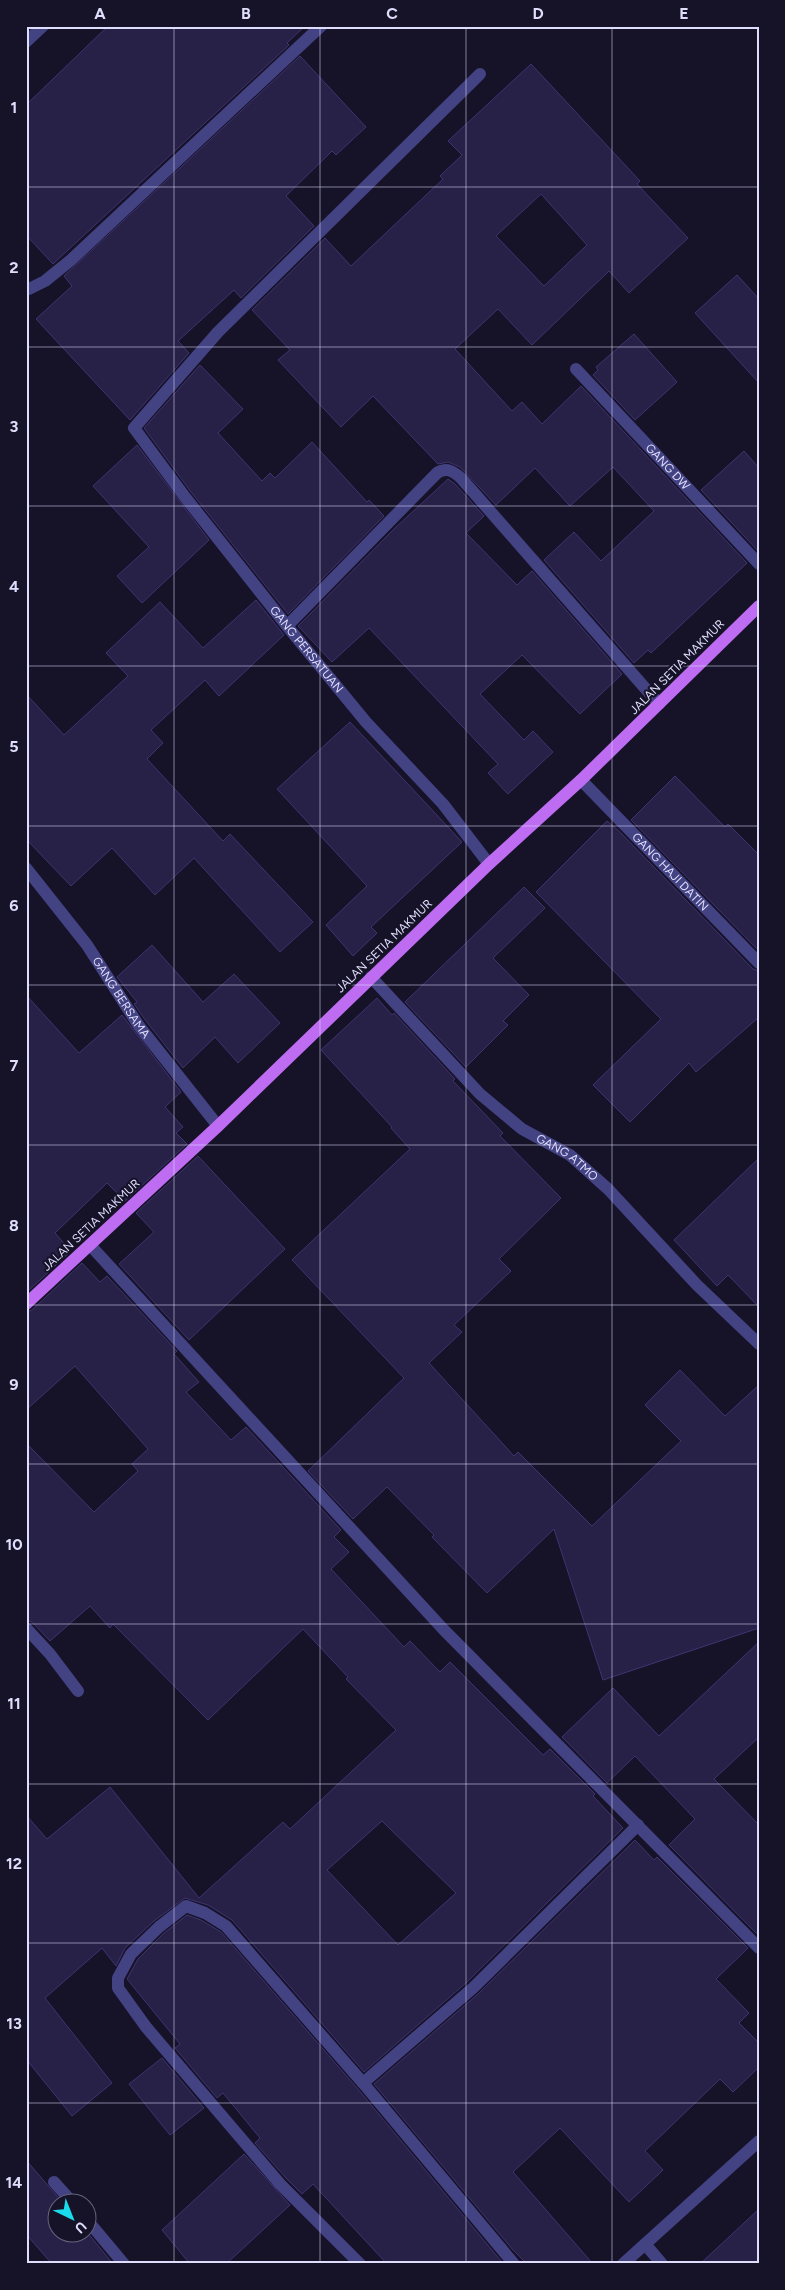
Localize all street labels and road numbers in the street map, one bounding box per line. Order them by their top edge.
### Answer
street label: GANG DW [643,441,693,493]
street label: GANG PERSATUAN [267,603,346,696]
street label: JALAN SETIA MAKMUR [627,617,727,717]
street label: GANG HAJI DATIN [629,830,711,914]
street label: JALAN SETIA MAKMUR [333,896,435,996]
street label: GANG BERSAMA [90,954,153,1041]
street label: GANG ATMO [534,1131,601,1184]
street label: JALAN SETIA MAKMUR [39,1176,143,1274]

